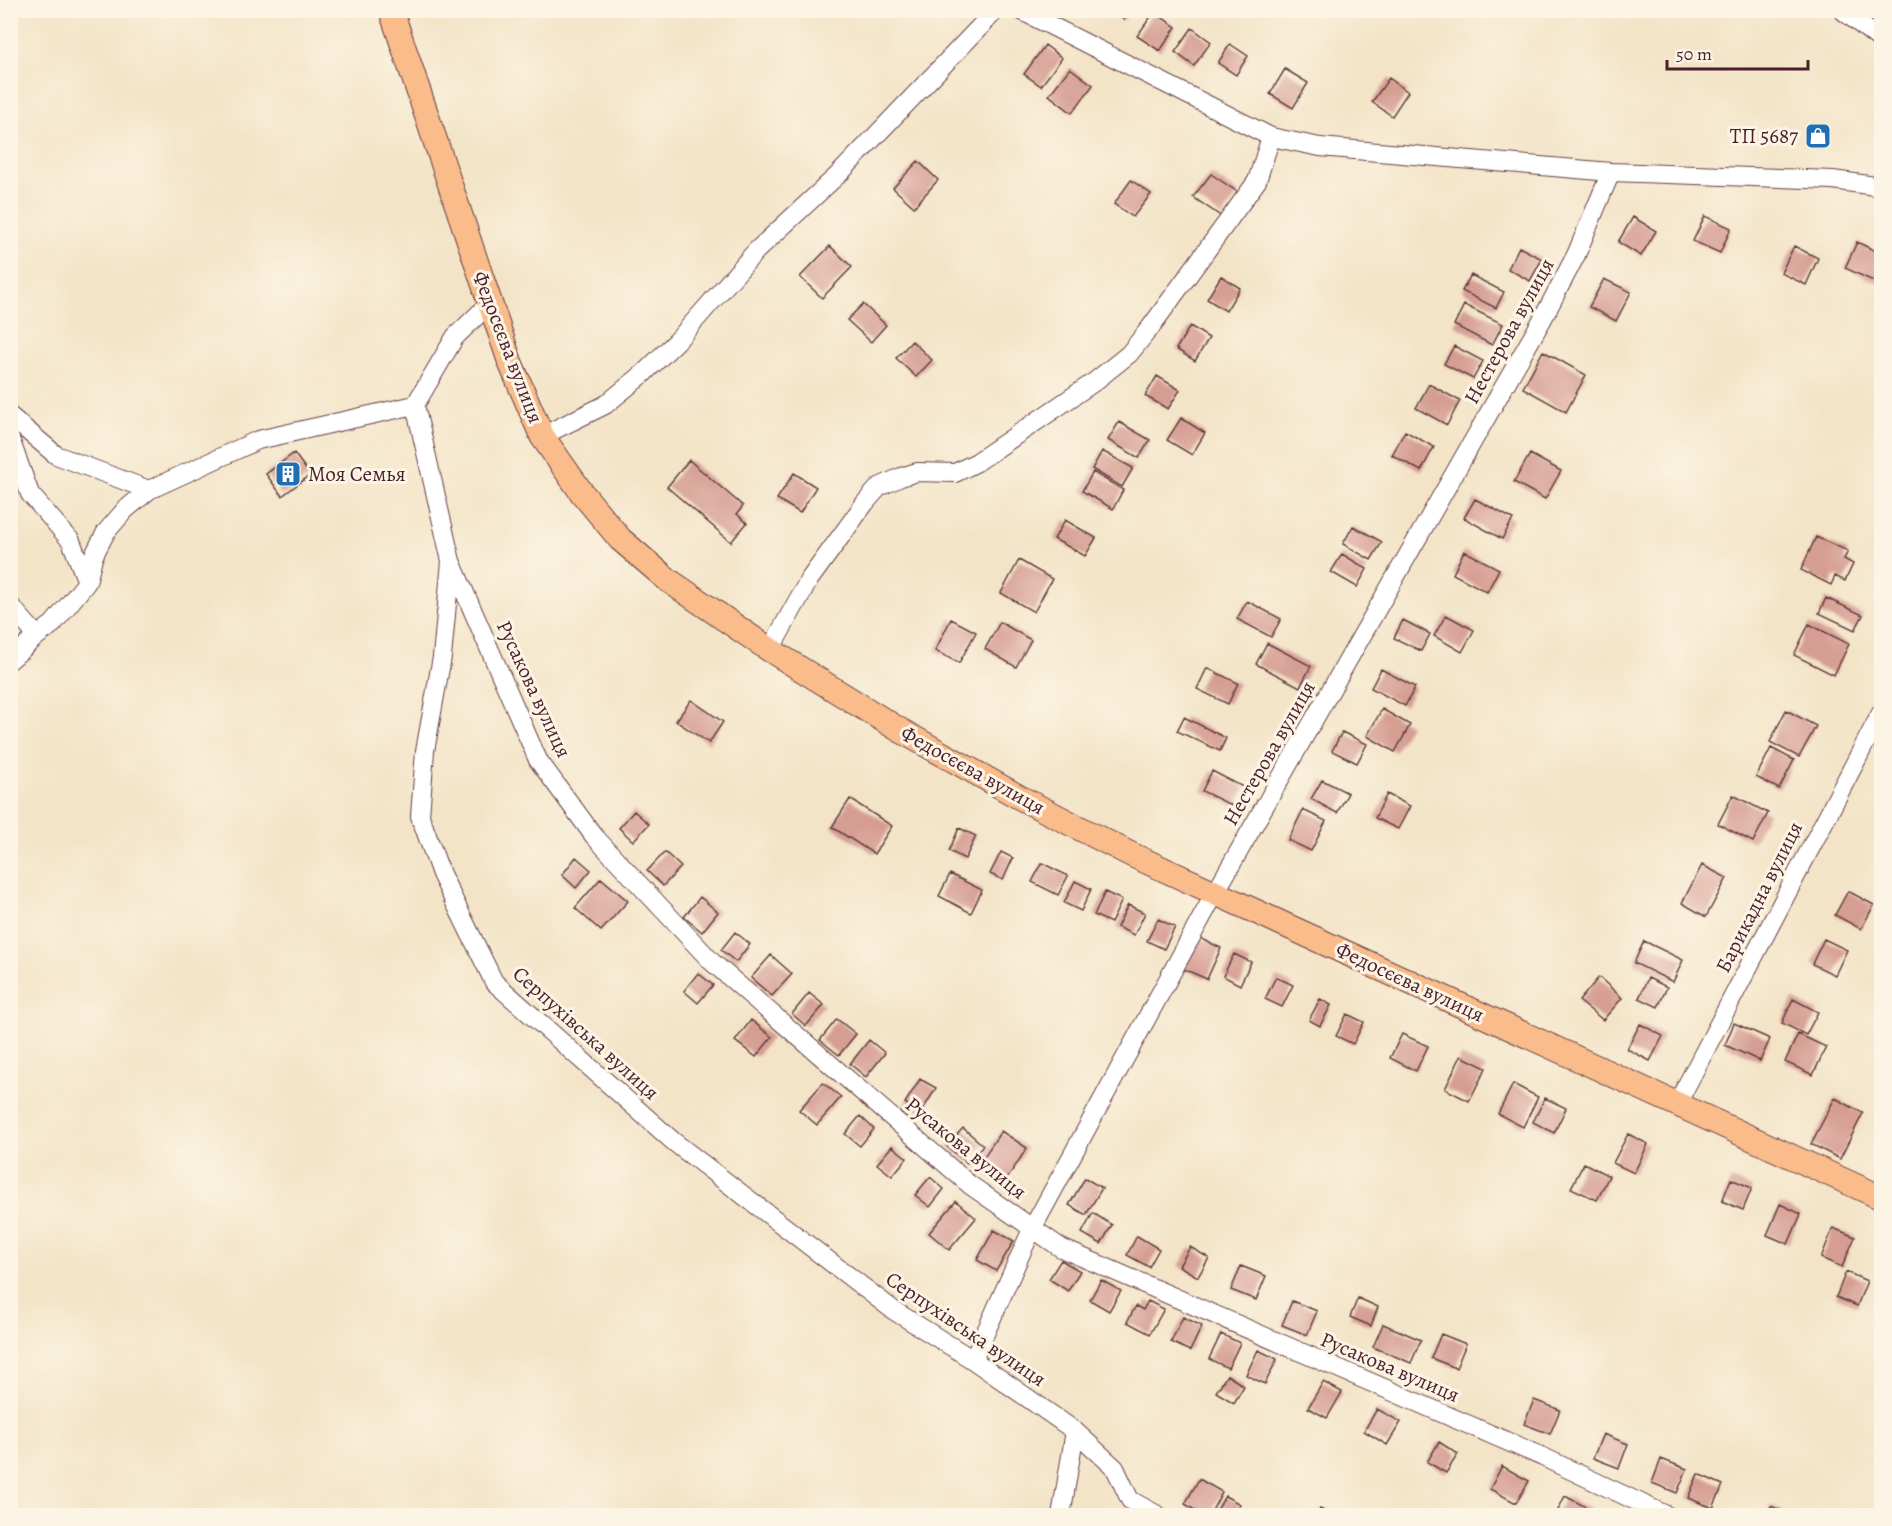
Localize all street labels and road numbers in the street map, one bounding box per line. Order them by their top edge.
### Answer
street label: Нестерова вулиця [1457,253,1561,409]
street label: Федосєєва вулиця [466,267,550,427]
street label: Русакова вулиця [490,616,578,762]
street label: Нестерова вулиця [1216,676,1322,830]
street label: Федосєєва вулиця [896,719,1050,821]
street label: Барикадна вулиця [1709,817,1809,977]
street label: Федосєєва вулиця [1331,935,1489,1029]
street label: Серпухівська вулиця [507,960,665,1106]
street label: Русакова вулиця [899,1090,1033,1206]
street label: Серпухівська вулиця [880,1265,1052,1393]
street label: Русакова вулиця [1316,1325,1464,1409]

